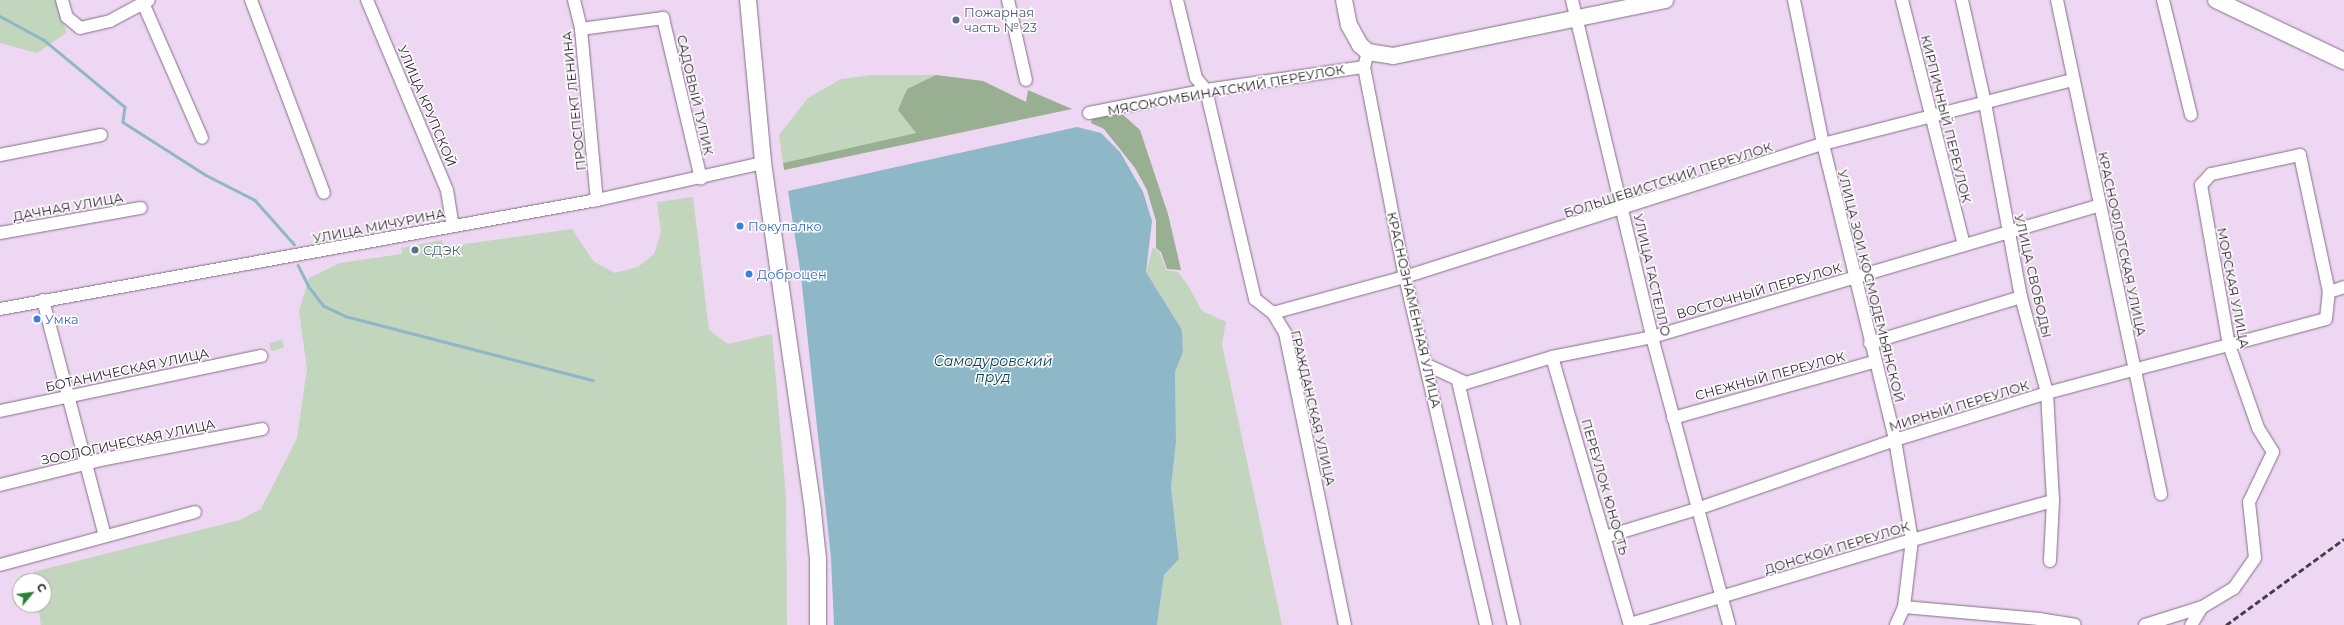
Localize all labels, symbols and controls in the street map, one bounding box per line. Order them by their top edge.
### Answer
place label: Пожарная часть № 23 [964,5,1037,36]
marker: Пожарная часть № 23 [951,15,961,25]
street label: ПРОСПЕКТ ЛЕНИНА [559,31,589,171]
street label: САДОВЫЙ ТУПИК [674,33,716,157]
street label: КИРПИЧНЫЙ ПЕРЕУЛОК [1918,33,1974,205]
street label: УЛИЦА КРУПСКОЙ [394,43,460,169]
street label: МЯСОКОМБИНАТСКИЙ ПЕРЕУЛОК [1106,61,1346,119]
street label: БОЛЬШЕВИСТСКИЙ ПЕРЕУЛОК [1562,139,1774,221]
street label: КРАСНОФЛОТСКАЯ УЛИЦА [2095,150,2149,338]
street label: УЛИЦА ЗОИ КОСМОДЕМЬЯНСКОЙ [1834,168,1908,404]
street label: ДАЧНАЯ УЛИЦА [12,190,124,224]
street label: УЛИЦА МИЧУРИНА [312,206,446,246]
street label: КРАСНОЗНАМЁННАЯ УЛИЦА [1384,210,1444,410]
street label: УЛИЦА ГАСТЕЛЛО [1630,212,1674,338]
street label: УЛИЦА СВОБОДЫ [2011,213,2055,339]
place label: Покупалко [748,218,822,234]
marker: Покупалко [735,221,745,231]
street label: МОРСКАЯ УЛИЦА [2214,226,2252,350]
place label: СДЭК [423,242,461,258]
marker: СДЭК [410,245,420,255]
street label: ВОСТОЧНЫЙ ПЕРЕУЛОК [1675,260,1843,322]
place label: Доброцен [757,266,827,282]
marker: Доброцен [744,269,754,279]
place label: Умка [45,311,79,327]
marker: Умка [32,314,42,324]
street label: ГРАЖДАНСКАЯ УЛИЦА [1288,329,1338,487]
street label: БОТАНИЧЕСКАЯ УЛИЦА [44,345,210,395]
street label: СНЕЖНЫЙ ПЕРЕУЛОК [1693,348,1847,404]
water label: Самодуровский пруд [934,353,1052,386]
street label: МИРНЫЙ ПЕРЕУЛОК [1887,377,2031,435]
street label: ЗООЛОГИЧЕСКАЯ УЛИЦА [40,416,216,468]
street label: ПЕРЕУЛОК ЮНОСТЬ [1578,417,1632,557]
street label: ДОНСКОЙ ПЕРЕУЛОК [1762,518,1912,578]
north arrow [12,573,52,613]
text: С [34,581,50,595]

